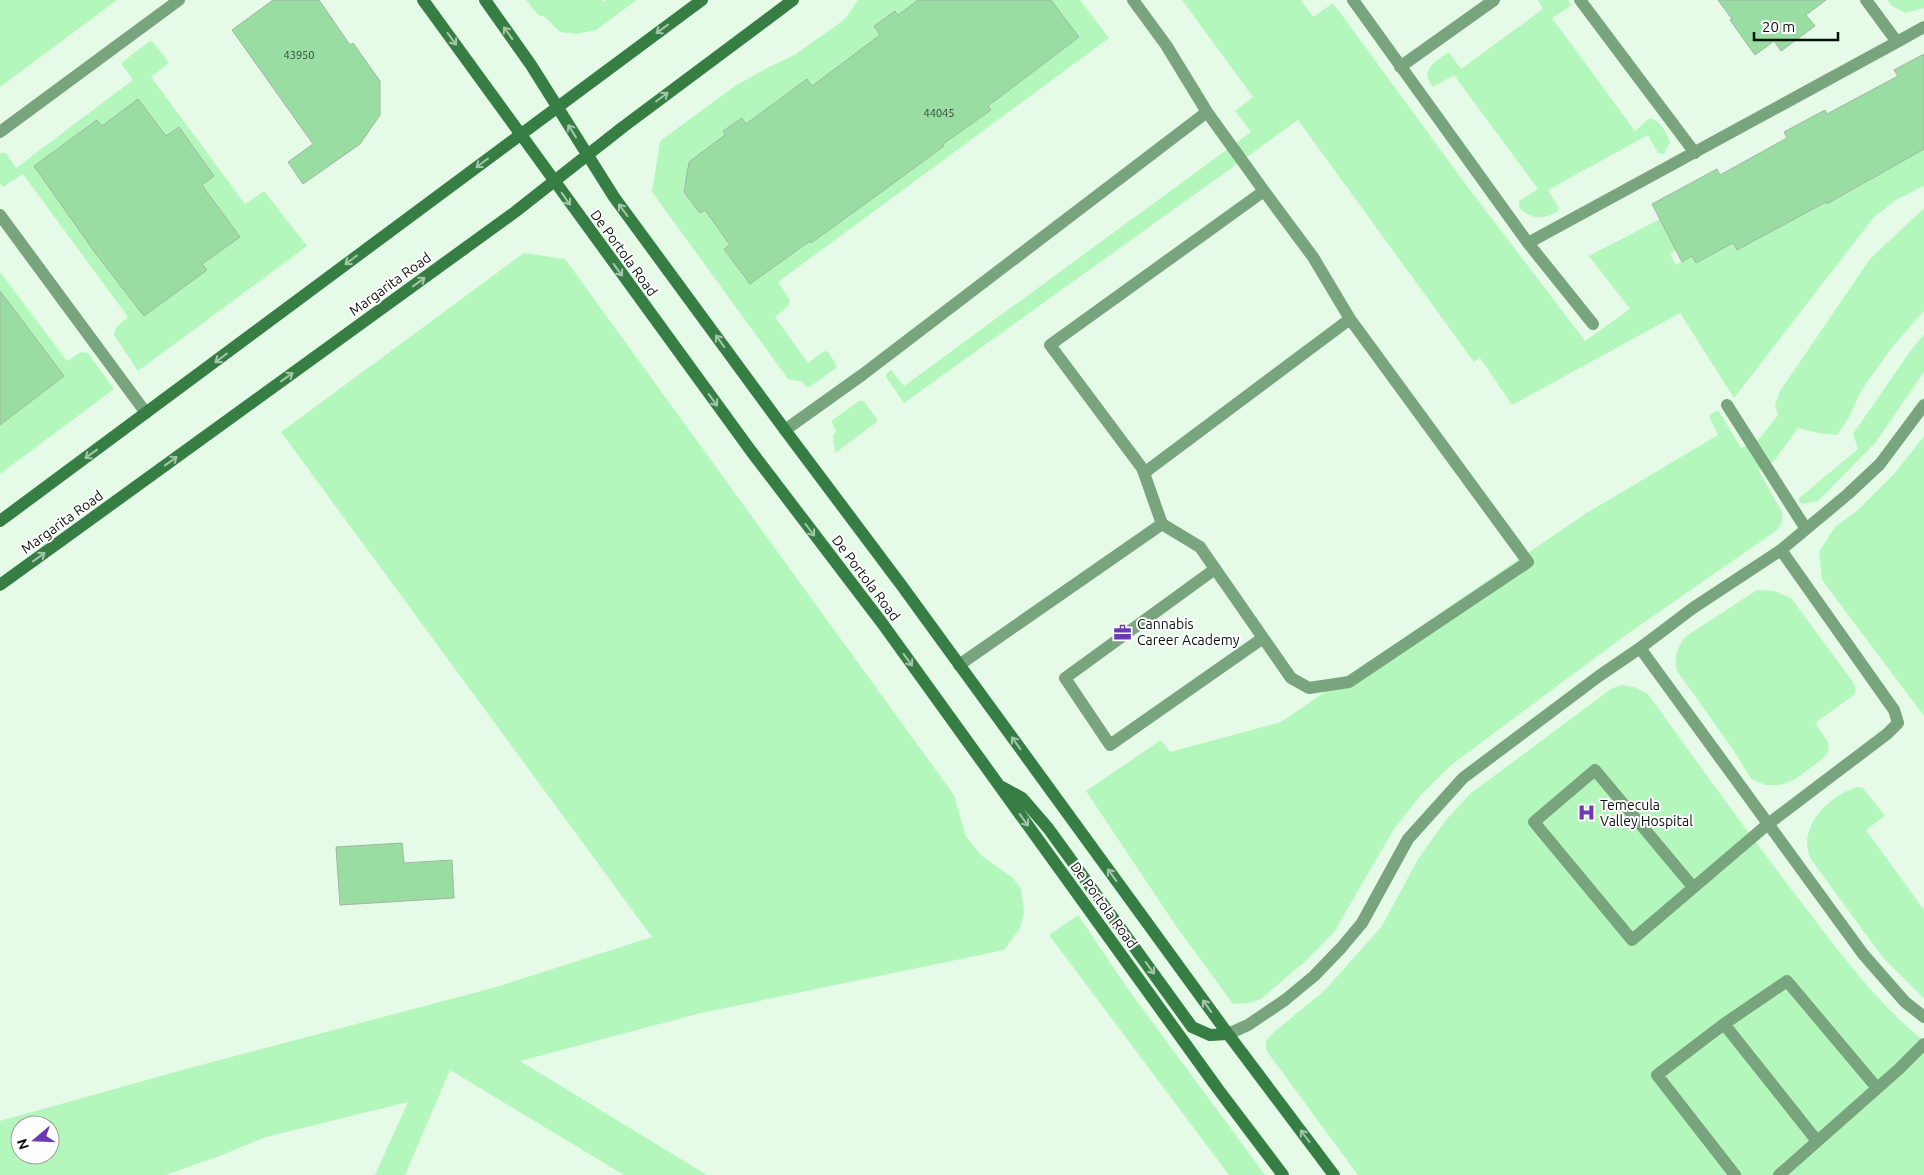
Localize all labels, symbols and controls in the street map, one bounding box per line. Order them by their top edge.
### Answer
scale bar [1754,10,1838,42]
text: 20 m [1762,18,1795,35]
one-way arrow [655,24,669,34]
one-way arrow [503,26,513,40]
one-way arrow [447,32,457,46]
house number: 43950 [283,49,315,61]
one-way arrow [655,92,668,103]
house number: 44045 [923,107,955,119]
one-way arrow [566,124,577,138]
one-way arrow [475,158,489,168]
one-way arrow [561,191,571,205]
one-way arrow [618,203,628,217]
street label: De Portola Road [587,207,661,299]
street label: Margarita Road [346,249,434,319]
one-way arrow [345,255,358,266]
one-way arrow [613,262,623,276]
one-way arrow [412,276,425,287]
one-way arrow [714,335,725,348]
one-way arrow [215,352,228,363]
one-way arrow [280,372,294,382]
one-way arrow [708,392,718,406]
one-way arrow [85,449,98,460]
one-way arrow [164,456,178,466]
street label: Margarita Road [18,487,106,557]
one-way arrow [805,523,816,536]
street label: De Portola Road [829,532,903,624]
one-way arrow [32,552,46,562]
place label: Cannabis Career Academy [1137,616,1240,648]
office icon: Cannabis Career Academy [1113,622,1133,642]
one-way arrow [903,653,913,667]
one-way arrow [1011,737,1022,750]
place label: Temecula Valley Hospital [1600,797,1693,829]
hospital icon: Temecula Valley Hospital [1576,803,1596,823]
one-way arrow [1018,813,1029,826]
street label: De Portola Road [1067,859,1141,951]
one-way arrow [1107,868,1117,882]
one-way arrow [1145,961,1155,975]
one-way arrow [1202,1000,1213,1013]
north arrow [10,1115,60,1165]
one-way arrow [1300,1129,1310,1143]
text: N [13,1137,32,1152]

